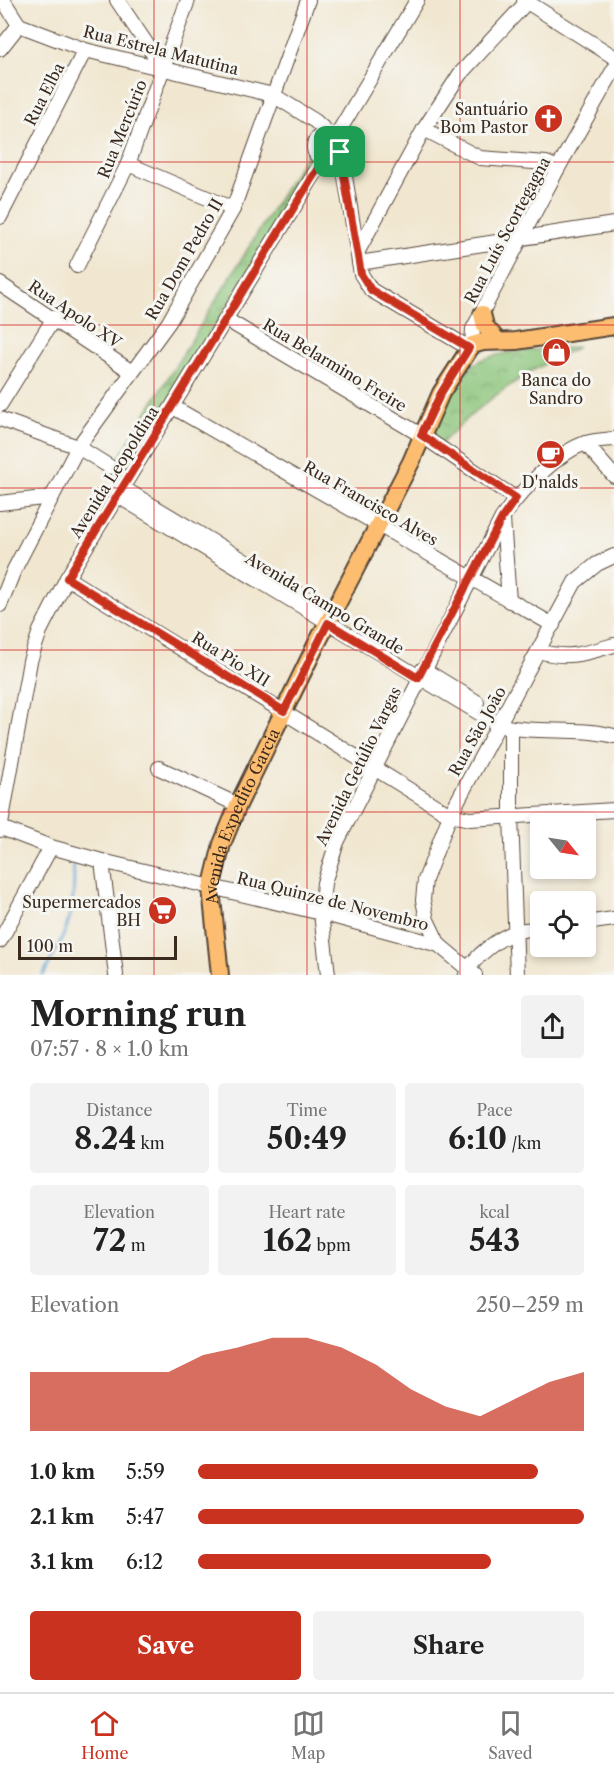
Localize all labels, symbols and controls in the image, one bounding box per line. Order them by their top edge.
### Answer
street label: Rua Estrela Matutina [81,21,241,79]
street label: Rua Elba [20,59,69,129]
street label: Rua Mercúrio [93,77,151,181]
place label: Santuário Bom Pastor [440,99,528,137]
church icon: Santuário Bom Pastor [533,102,565,134]
pin [314,126,365,177]
icon: arrive [323,135,356,168]
street label: Rua Luís Scortegagna [460,153,554,307]
street label: Rua Dom Pedro II [141,194,227,324]
street label: Rua Apolo XV [25,276,126,353]
street label: Rua Belarmino Freire [259,314,411,416]
shop icon: Banca do Sandro [540,336,572,368]
place label: Banca do Sandro [521,370,591,408]
street label: Avenida Leopoldina [65,402,163,543]
cafe icon: D'nalds [534,438,566,470]
street label: Rua Francisco Alves [300,456,442,550]
place label: D'nalds [522,472,578,492]
street label: Avenida Campo Grande [241,547,408,658]
street label: Rua Pio XII [188,627,274,691]
street label: Rua São João [444,682,510,779]
street label: Avenida Getúlio Vargas [310,683,405,850]
street label: Avenida Expedito Garcia [201,724,284,907]
north arrow [530,813,596,879]
map controls [530,813,596,957]
street label: Rua Quinze de Novembro [235,867,431,935]
button: locate [530,891,596,957]
place label: Supermercados BH [22,892,141,930]
supermarket icon: Supermercados BH [146,895,178,927]
scale bar [18,933,177,960]
text: 100 m [27,936,73,956]
text: Morning run [30,994,246,1035]
button: share [521,995,584,1058]
text: 07:57 · 8 × 1.0 km [30,1037,189,1061]
text: Distance [86,1100,152,1120]
text: Time [287,1100,327,1120]
text: Pace [477,1100,513,1120]
text: 8.24 [74,1120,136,1157]
text: 50:49 [267,1120,347,1157]
text: 6:10 [448,1120,507,1157]
text: km [136,1133,165,1153]
text: /km [507,1133,541,1153]
text: Elevation [84,1202,155,1222]
text: Heart rate [268,1202,346,1222]
text: kcal [480,1202,510,1222]
text: 72 [93,1222,126,1259]
text: 162 [263,1222,312,1259]
text: 543 [469,1222,520,1259]
text: m [126,1235,146,1255]
text: bpm [312,1235,351,1255]
text: Elevation [30,1293,119,1317]
text: 250–259 m [476,1293,584,1317]
text: 1.0 km [30,1460,95,1484]
text: 5:59 [126,1460,165,1484]
text: 2.1 km [30,1505,94,1529]
text: 5:47 [126,1505,164,1529]
text: 3.1 km [30,1550,94,1574]
text: 6:12 [126,1550,163,1574]
button: Save [30,1611,301,1680]
button: Share [313,1611,584,1680]
tab: Home [81,1707,128,1763]
tab: Map [291,1707,325,1763]
tab: Saved [488,1707,533,1763]

